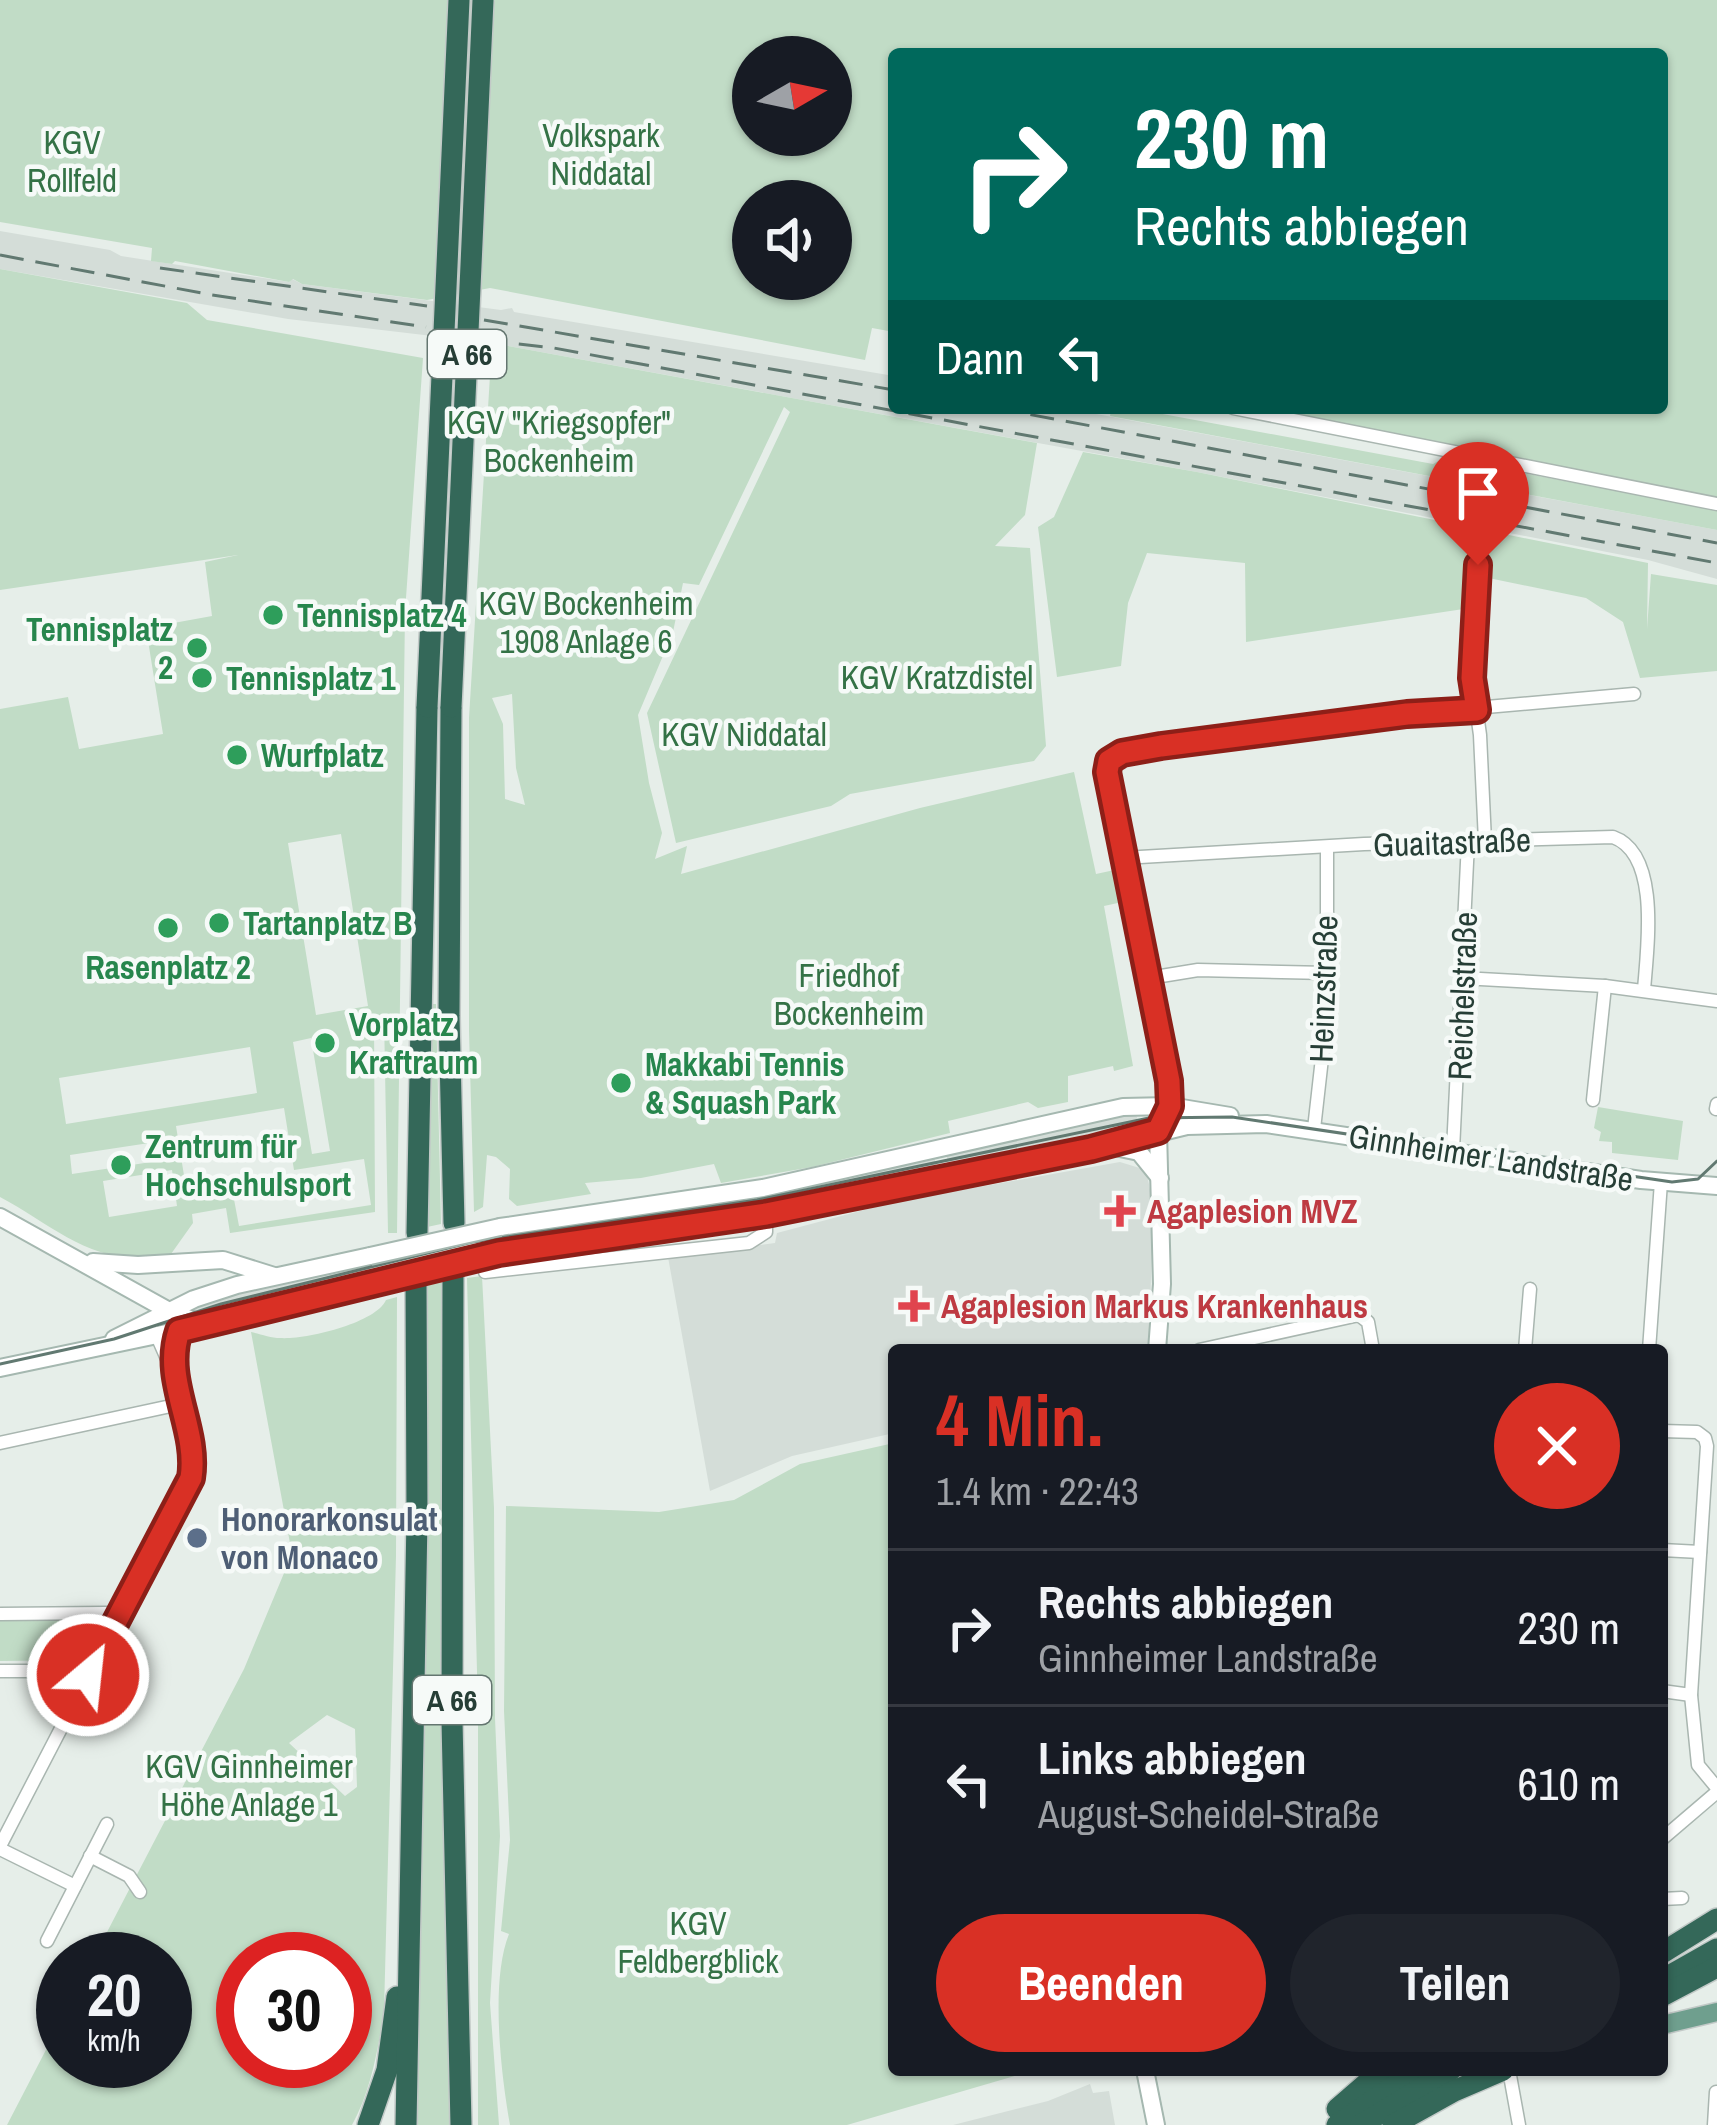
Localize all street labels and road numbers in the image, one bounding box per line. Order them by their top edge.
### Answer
road number: A 66 [428,330,506,378]
street label: Guaitastraße [1372,817,1532,867]
street label: Reichelstraße [1437,911,1487,1081]
street label: Heinzstraße [1298,915,1348,1063]
street label: Ginnheimer Landstraße [1346,1113,1636,1201]
road number: A 66 [413,1676,491,1724]

